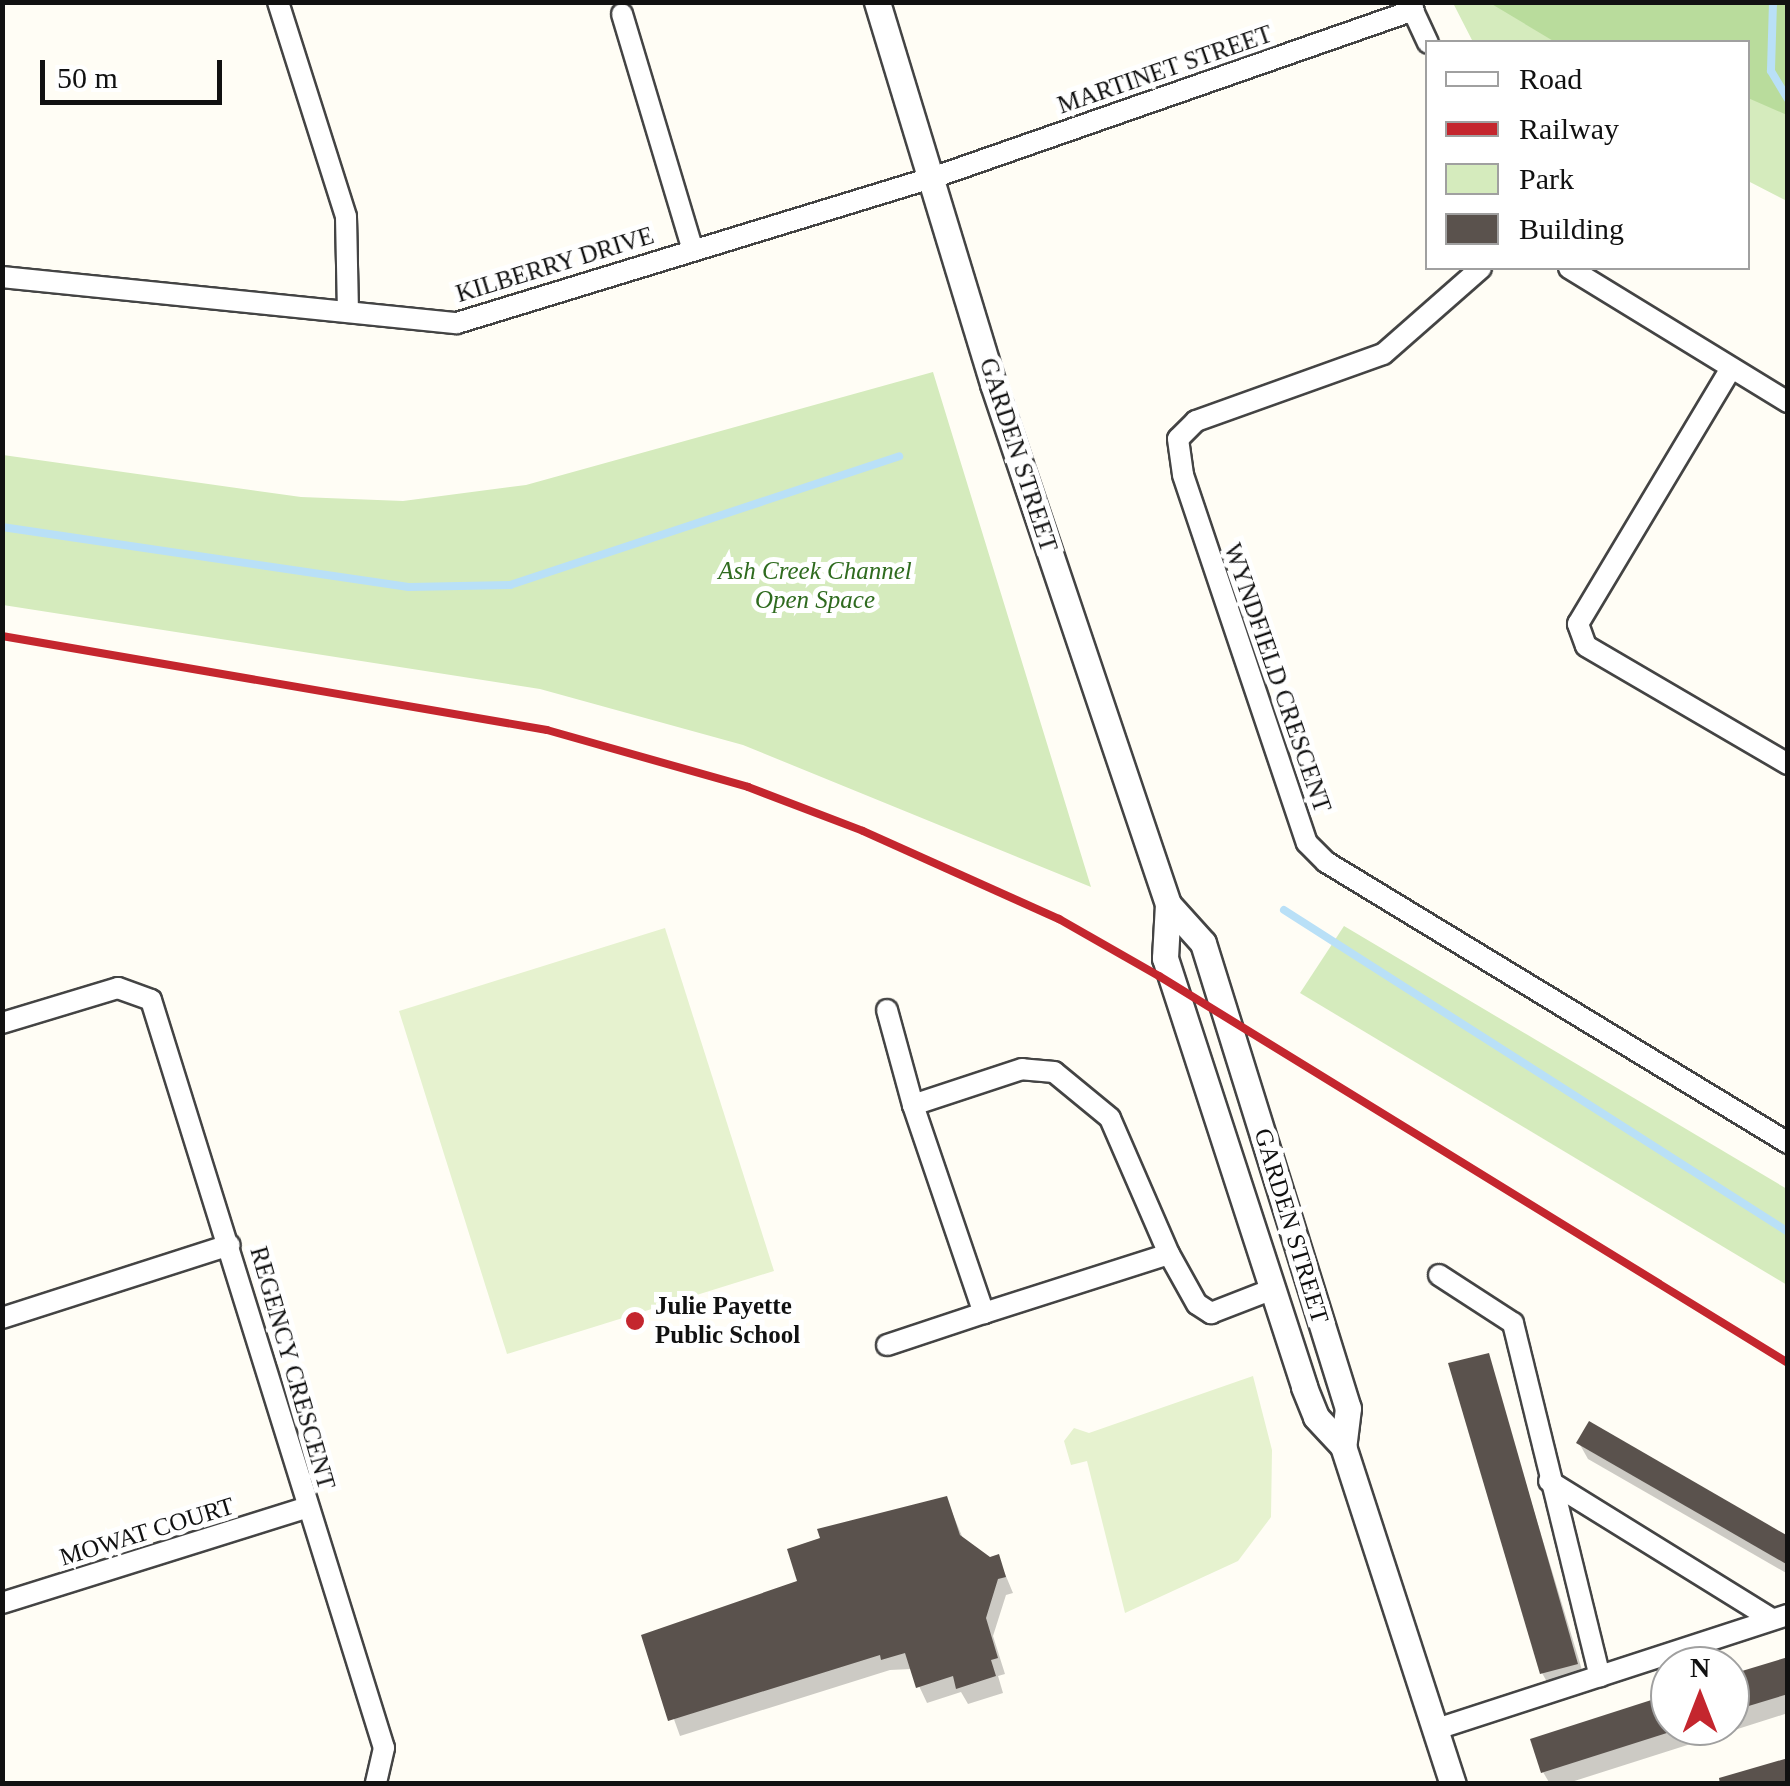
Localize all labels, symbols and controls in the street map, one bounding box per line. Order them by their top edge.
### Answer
street label: MARTINET STREET [1053,19,1277,121]
scale bar [45,40,228,102]
legend [1425,40,1750,270]
text: 50 m [57,61,118,94]
text: Road [1519,62,1582,95]
text: Railway [1519,112,1619,145]
text: Park [1519,162,1574,195]
text: Building [1519,212,1624,245]
street label: KILBERRY DRIVE [452,221,658,309]
street label: GARDEN STREET [973,354,1063,556]
street label: WYNDFIELD CRESCENT [1217,540,1337,816]
park label: Ash Creek Channel Open Space [718,557,912,616]
street label: GARDEN STREET [1247,1125,1335,1327]
street label: REGENCY CRESCENT [243,1243,341,1493]
place label: Julie Payette Public School [655,1292,800,1351]
marker: Julie Payette Public School [624,1310,646,1332]
street label: MOWAT COURT [56,1491,238,1573]
north arrow [1650,1646,1750,1746]
text: N [1690,1652,1710,1683]

